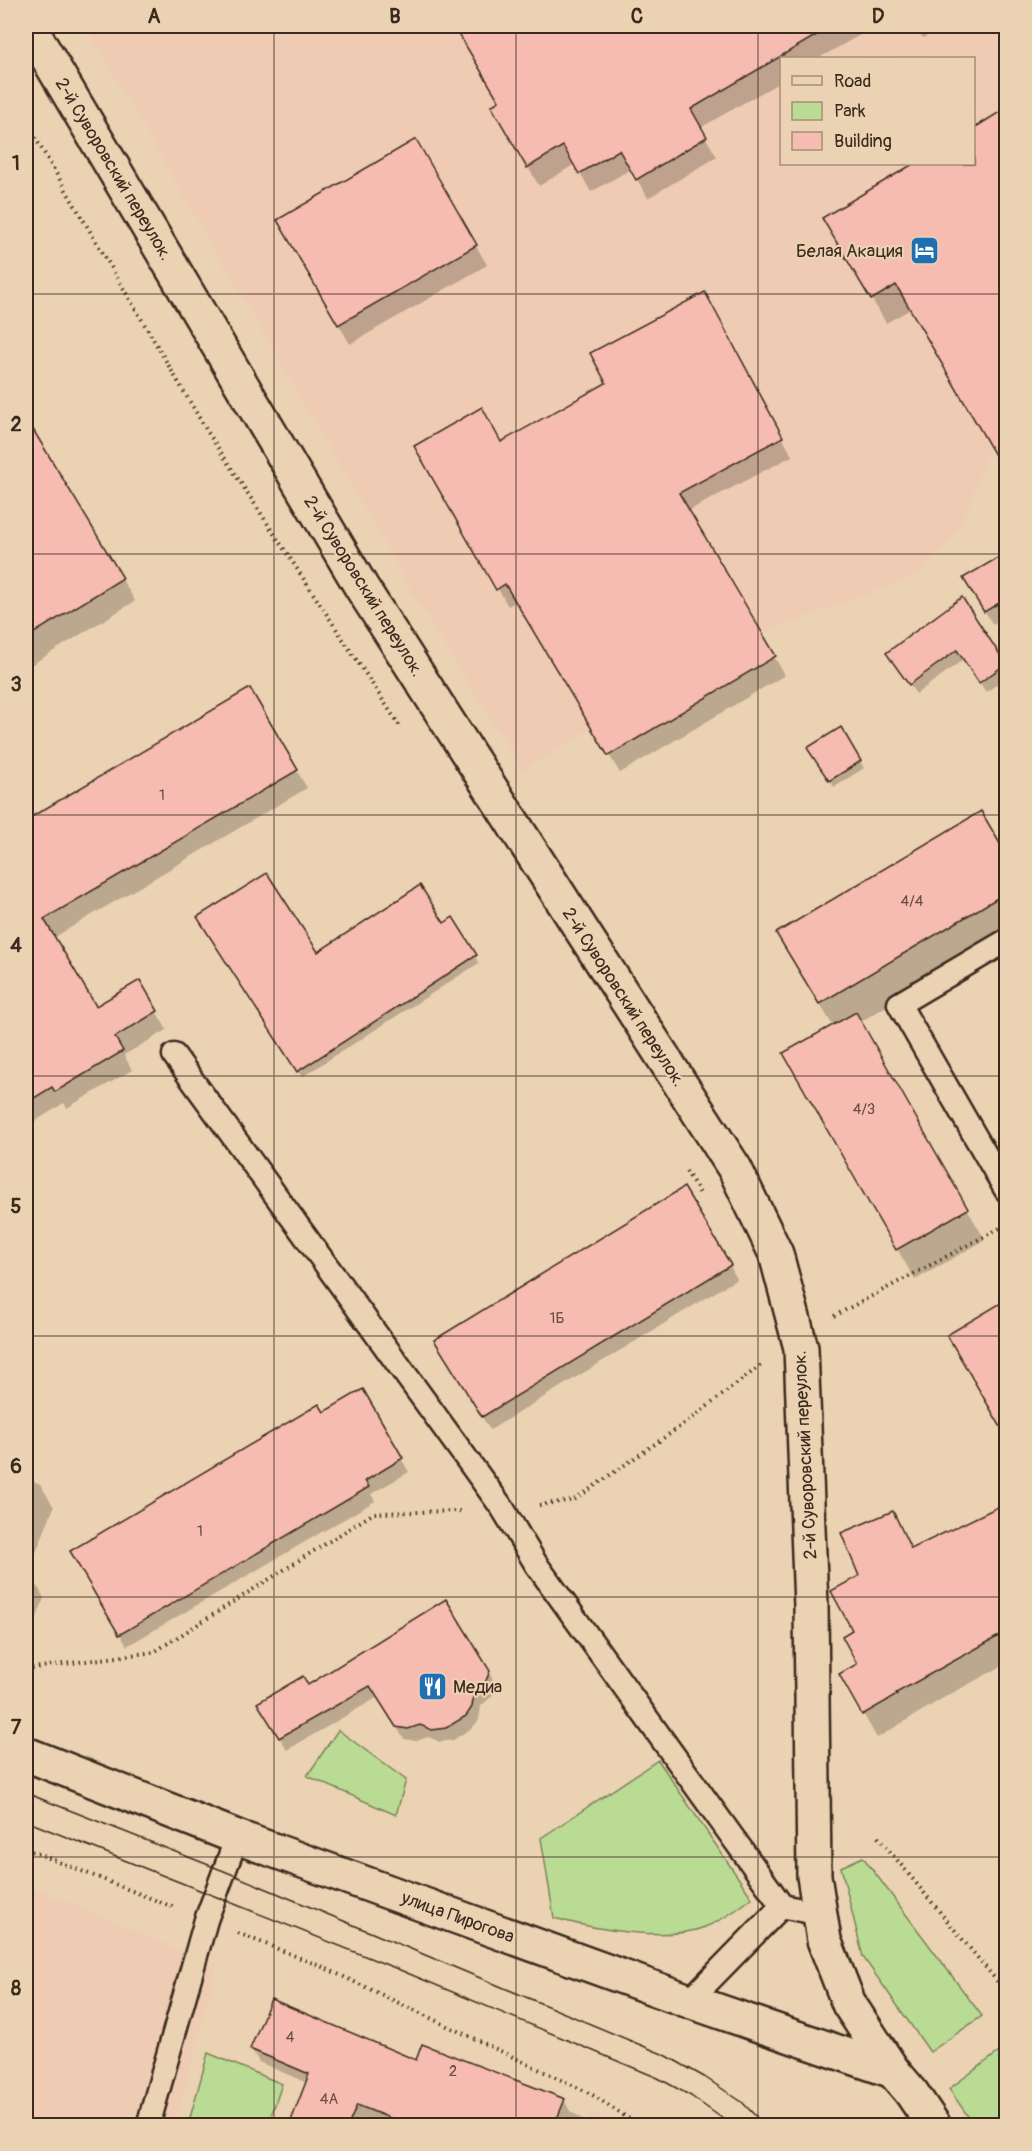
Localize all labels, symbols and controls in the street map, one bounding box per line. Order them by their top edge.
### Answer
text: A [148,4,161,29]
text: B [389,4,401,29]
text: C [631,4,643,29]
text: D [872,4,885,29]
legend [780,57,975,165]
text: Road [834,70,871,93]
street label: 2-й Суворовский переулок. [50,74,177,265]
text: Park [834,100,866,123]
text: Building [834,130,892,153]
text: 1 [12,151,20,176]
hotel icon: Белая Акация [908,235,940,267]
place label: Белая Акация [796,240,903,263]
text: 2 [10,412,22,437]
street label: 2-й Суворовский переулок. [298,492,429,681]
text: 3 [10,672,22,697]
house number: 1 [159,786,165,805]
house number: 4/4 [901,892,924,911]
street label: 2-й Суворовский переулок. [557,903,690,1091]
text: 4 [10,933,22,958]
house number: 4/3 [853,1100,875,1119]
text: 5 [11,1194,22,1219]
house number: 1Б [550,1309,564,1328]
street label: 2-й Суворовский переулок. [789,1350,822,1560]
text: 6 [10,1454,22,1479]
house number: 1 [197,1522,203,1541]
restaurant icon: Медиа [416,1671,448,1703]
place label: Медиа [453,1676,502,1699]
text: 7 [11,1715,22,1740]
street label: улица Пирогова [397,1886,518,1949]
text: 8 [11,1976,21,2001]
house number: 4 [286,2028,295,2047]
house number: 2 [449,2062,457,2081]
house number: 4А [320,2090,338,2109]

